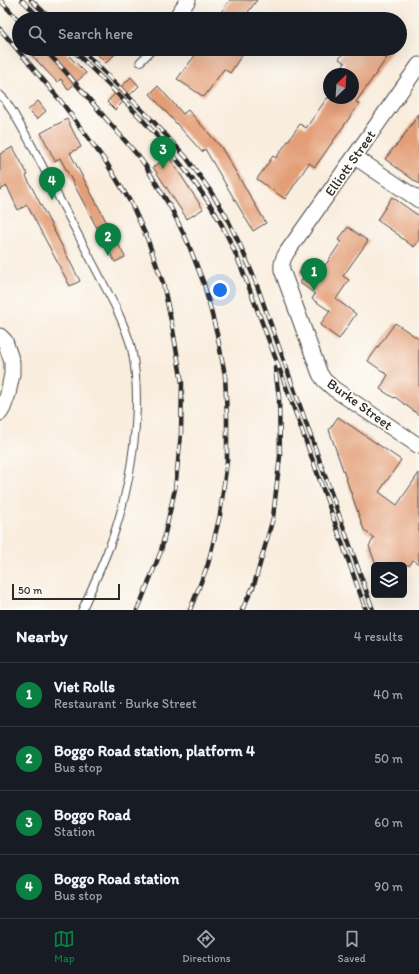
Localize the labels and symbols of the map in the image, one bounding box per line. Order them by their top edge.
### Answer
north arrow [323,68,359,104]
street label: Elliott Street [321,127,379,200]
pin: 3 [150,136,176,169]
pin: 4 [39,167,65,200]
pin: 2 [95,223,121,256]
pin: 1 [301,258,327,291]
your location [210,280,230,300]
street label: Burke Street [324,375,396,434]
scale bar [12,582,120,601]

